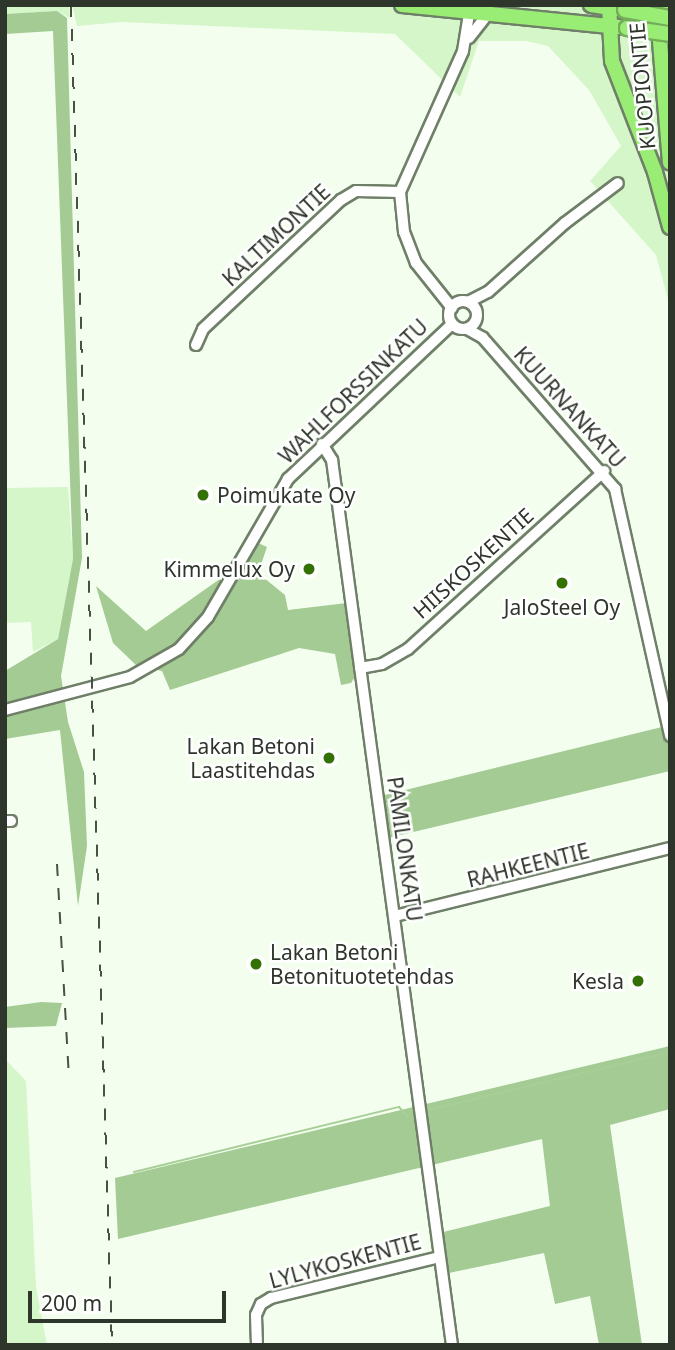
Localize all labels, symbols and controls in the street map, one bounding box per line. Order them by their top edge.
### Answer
street label: KUOPIONTIE [624,21,660,151]
street label: KALTIMONTIE [217,179,335,291]
street label: WAHLFORSSINKATU [273,313,433,469]
street label: KUURNANKATU [509,341,631,473]
place label: Poimukate Oy [217,482,355,508]
marker: Poimukate Oy [195,487,211,503]
street label: HIISKOSKENTIE [408,502,538,624]
place label: Kimmelux Oy [163,556,295,582]
marker: Kimmelux Oy [301,561,317,577]
marker: JaloSteel Oy [554,575,570,591]
place label: JaloSteel Oy [504,594,620,620]
place label: Lakan Betoni Laastitehdas [187,733,315,783]
marker: Lakan Betoni Laastitehdas [321,750,337,766]
street label: PAMILONKATU [382,775,428,923]
street label: RAHKEENTIE [464,838,592,892]
place label: Lakan Betoni Betonituotetehdas [270,939,454,989]
marker: Lakan Betoni Betonituotetehdas [248,956,264,972]
place label: Kesla [572,968,624,994]
marker: Kesla [630,973,646,989]
street label: LYLYKOSKENTIE [266,1229,424,1293]
scale bar [32,1276,229,1320]
text: 200 m [41,1289,102,1317]

